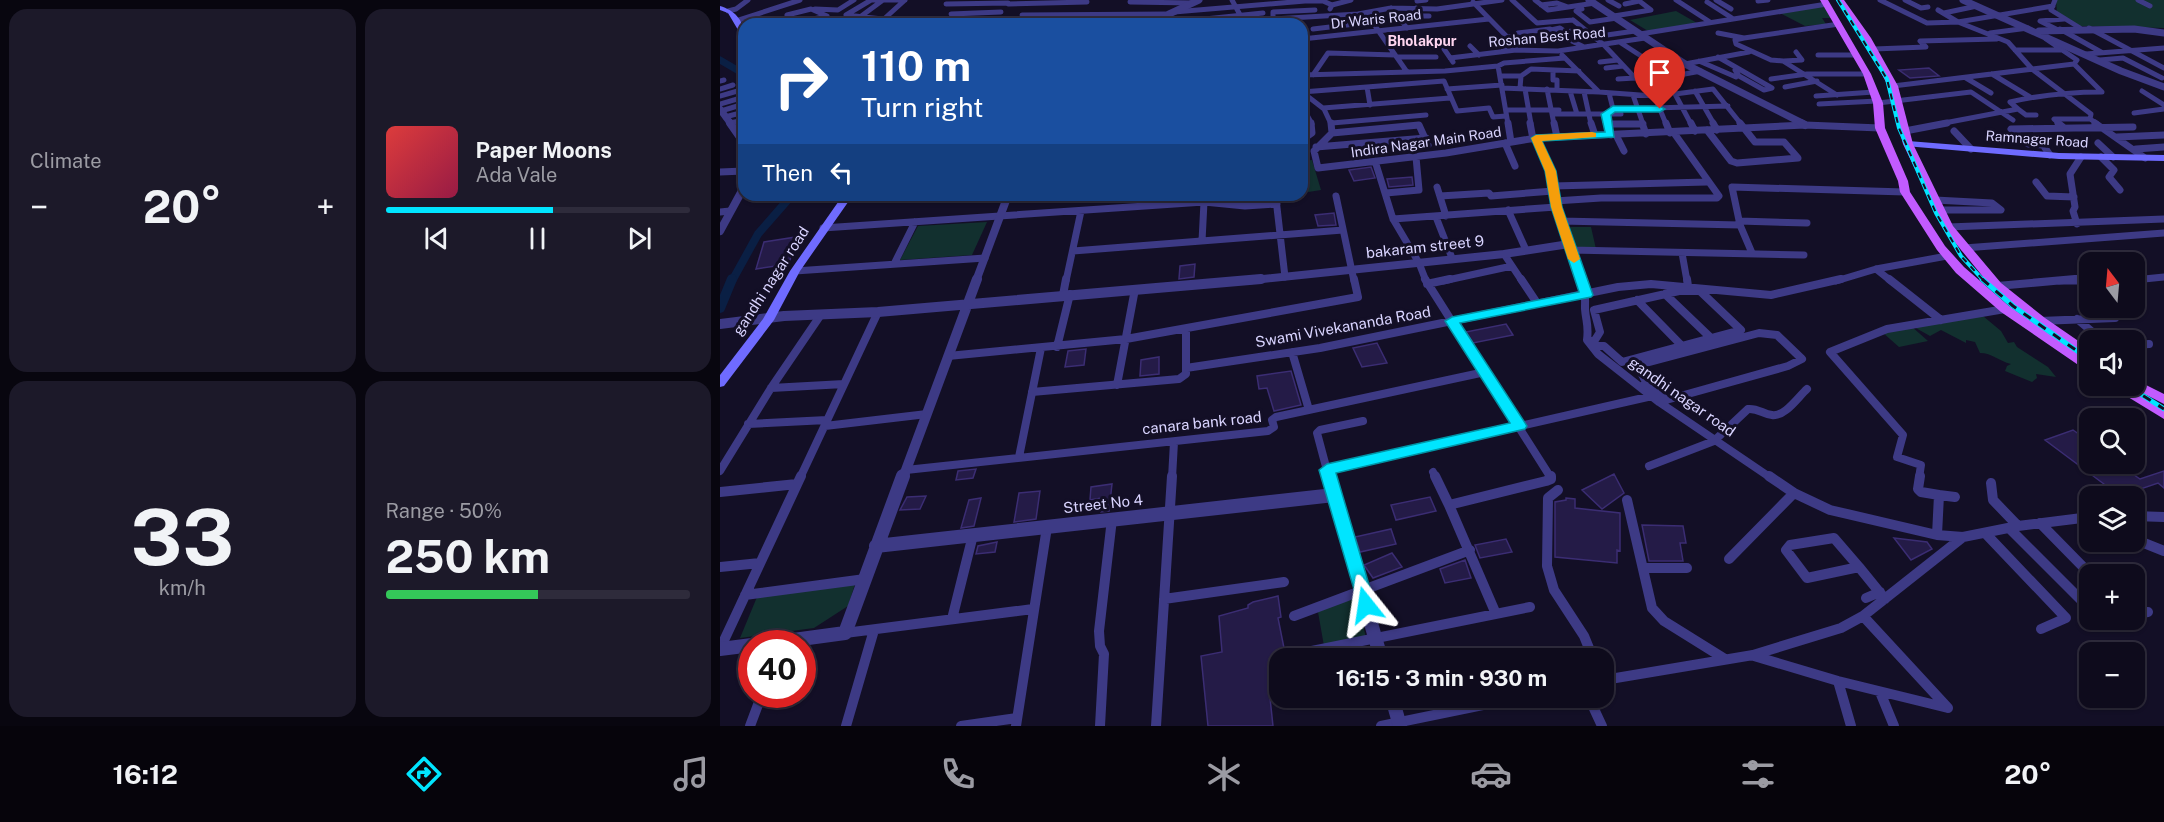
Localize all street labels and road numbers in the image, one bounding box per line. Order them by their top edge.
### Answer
street label: Dr Waris Road [1330,6,1422,32]
street label: Roshan Best Road [1488,24,1606,50]
street label: Indira Nagar Main Road [1350,123,1502,161]
street label: Ramnagar Road [1985,127,2089,151]
street label: gandhi nagar road [729,223,812,338]
street label: bakaram street 9 [1365,232,1485,261]
street label: Swami Vivekananda Road [1254,303,1432,350]
street label: gandhi nagar road [1626,353,1739,440]
street label: canara bank road [1141,408,1263,437]
street label: Street No 4 [1062,491,1144,516]

